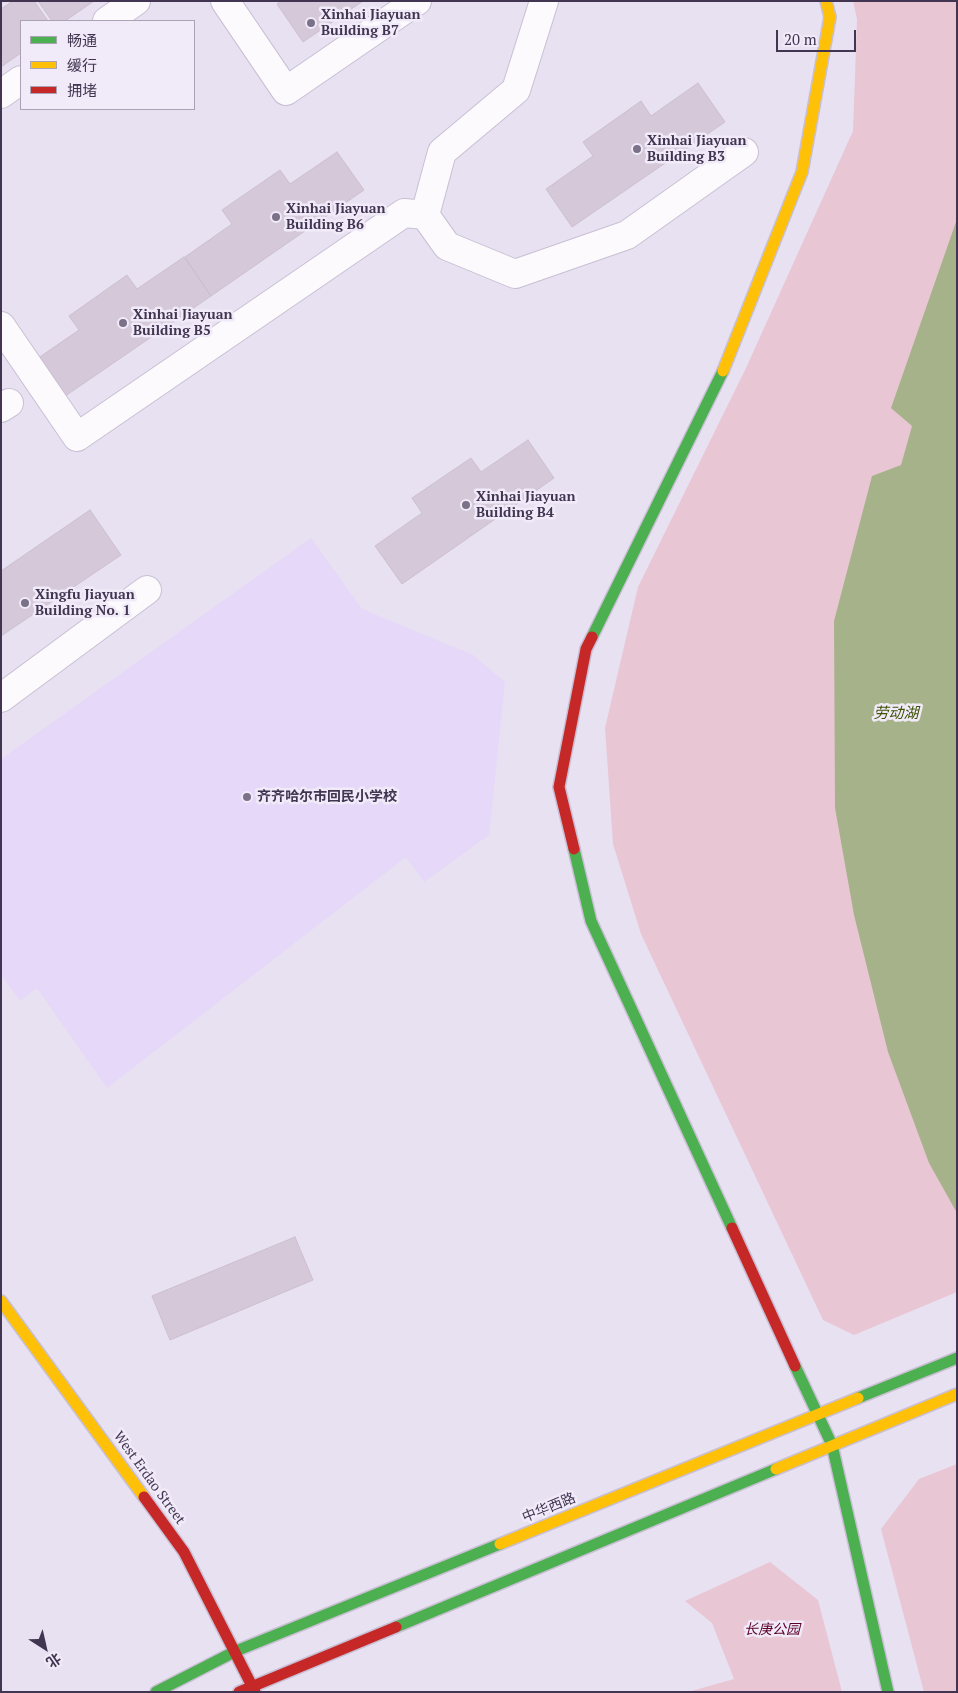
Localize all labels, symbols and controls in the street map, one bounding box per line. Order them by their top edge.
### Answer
place label: Xinhai Jiayuan Building B7 [321,7,421,40]
marker: Xinhai Jiayuan Building B7 [305,17,317,29]
legend [20,20,195,110]
scale bar [778,20,858,52]
text: 20 m [784,29,817,49]
text: 畅通 [67,30,97,50]
text: 缓行 [67,55,97,75]
text: 拥堵 [67,80,97,100]
place label: Xinhai Jiayuan Building B3 [647,133,747,166]
marker: Xinhai Jiayuan Building B3 [631,143,643,155]
place label: Xinhai Jiayuan Building B6 [286,201,386,233]
marker: Xinhai Jiayuan Building B6 [270,211,282,223]
place label: Xinhai Jiayuan Building B5 [133,307,233,340]
marker: Xinhai Jiayuan Building B5 [117,317,129,329]
place label: Xinhai Jiayuan Building B4 [476,489,576,522]
marker: Xinhai Jiayuan Building B4 [460,499,472,511]
place label: Xingfu Jiayuan Building No. 1 [35,587,135,620]
marker: Xingfu Jiayuan Building No. 1 [19,597,31,609]
water label: 劳动湖 [874,705,918,723]
place label: 齐齐哈尔市回民小学校 [257,789,397,805]
marker: 齐齐哈尔市回民小学校 [241,791,253,803]
street label: West Erdao Street [110,1428,188,1528]
street label: 中华西路 [520,1490,578,1526]
park label: 长庚公园 [744,1622,800,1638]
north arrow [20,1623,70,1673]
text: 北 [43,1649,65,1672]

